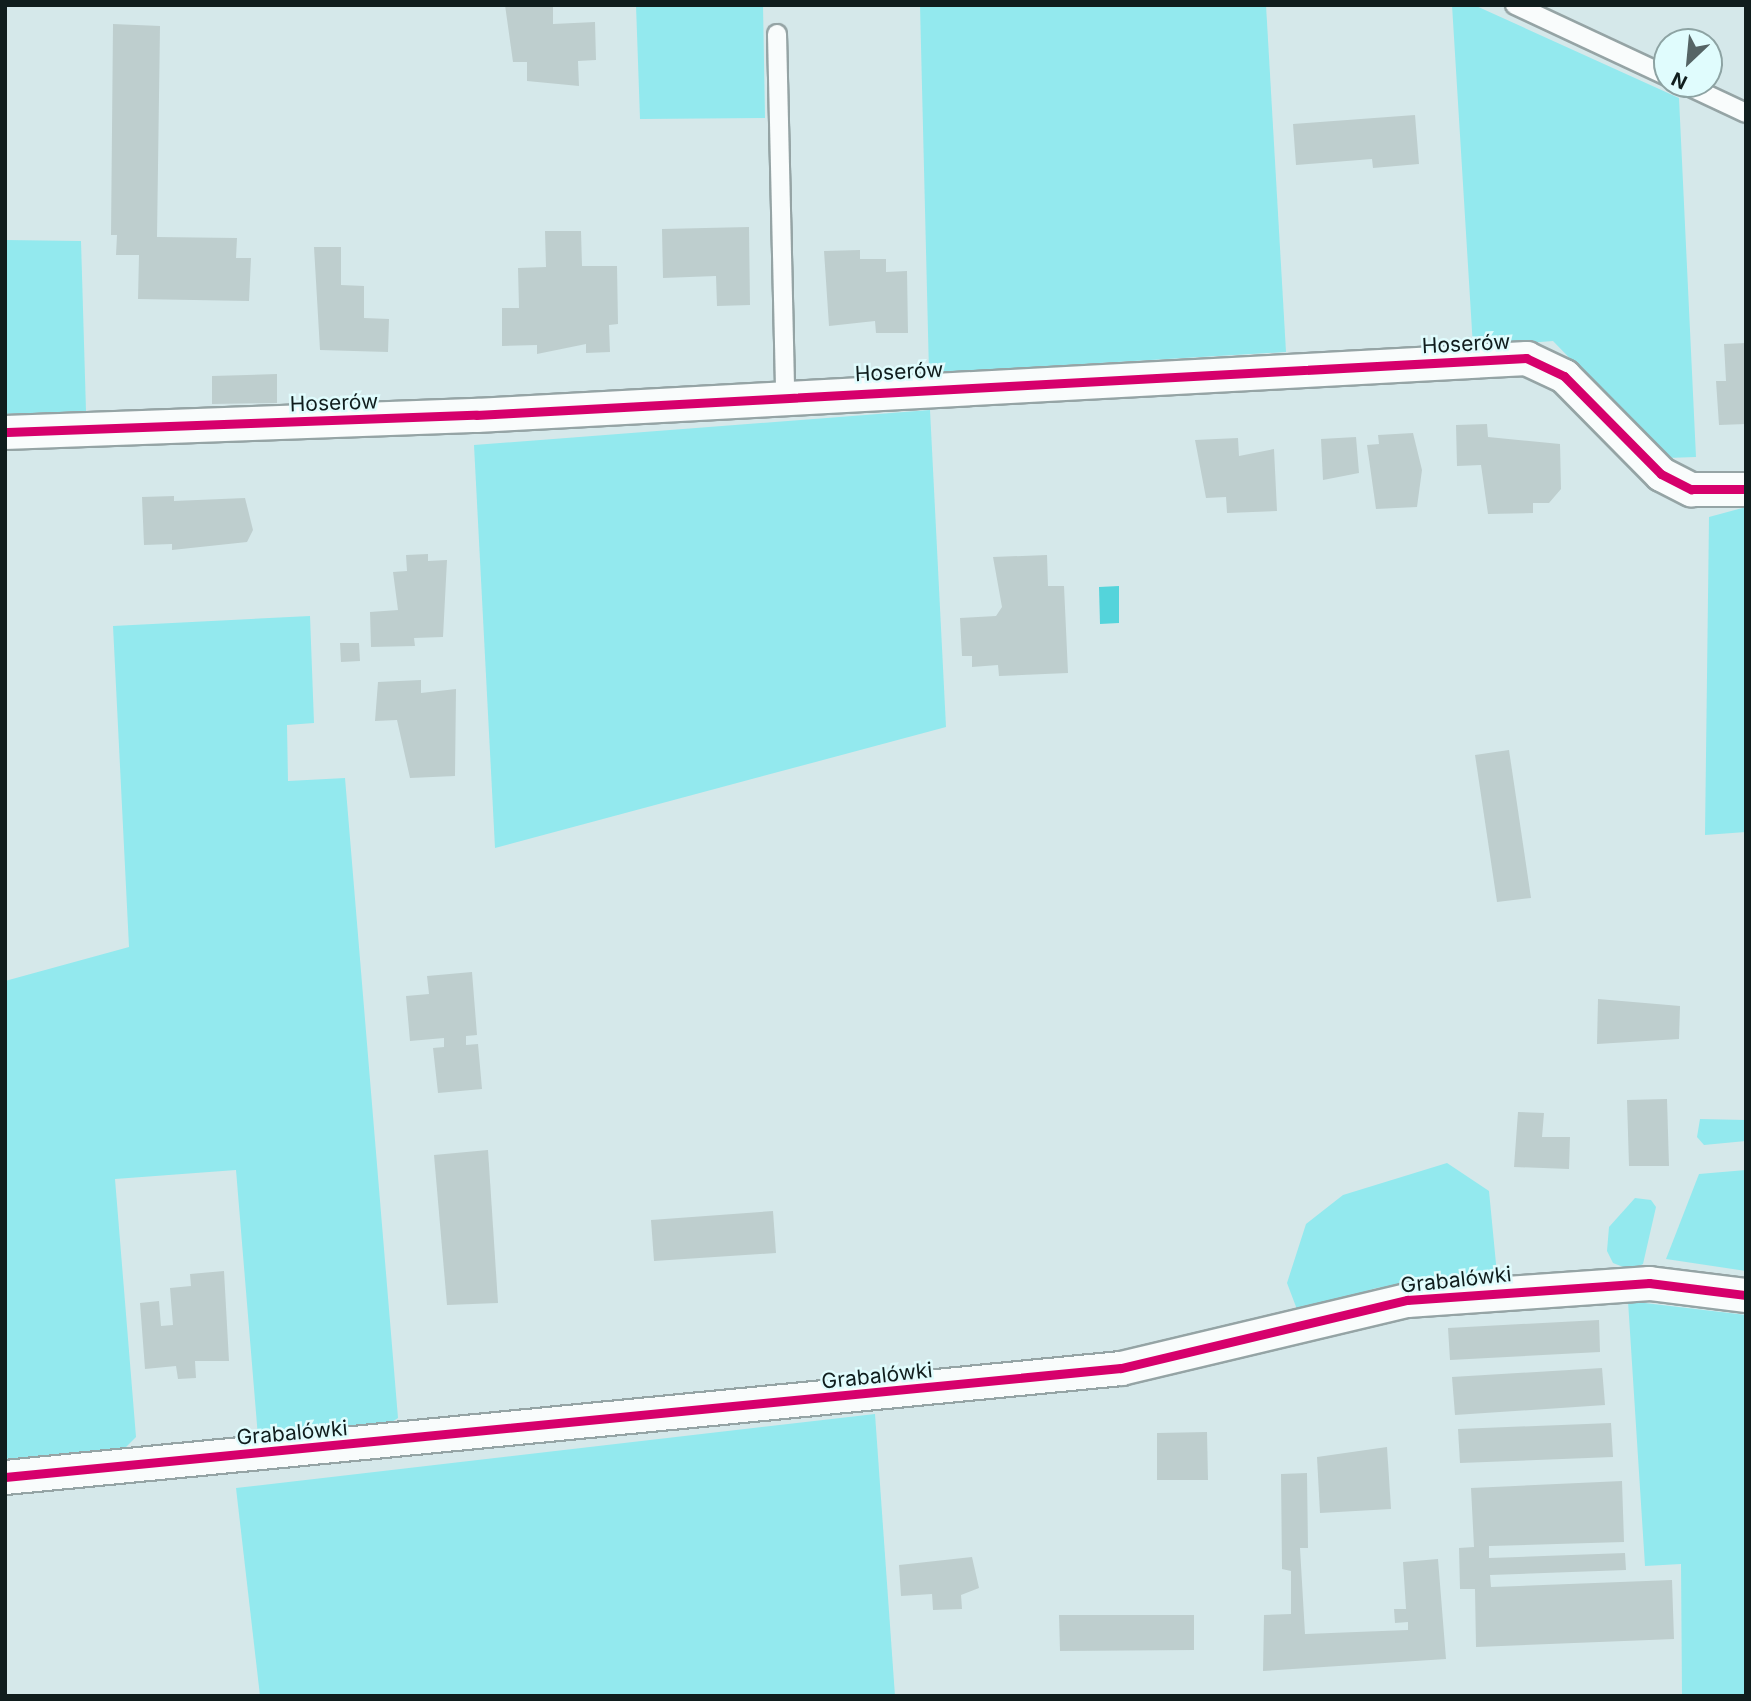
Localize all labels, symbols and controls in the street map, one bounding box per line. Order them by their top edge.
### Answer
north arrow [1653,28,1723,98]
text: N [1668,67,1691,94]
street label: Hoserów [1421,329,1511,359]
street label: Hoserów [854,357,944,387]
street label: Hoserów [289,389,379,417]
street label: Grabalówki [1399,1262,1513,1298]
street label: Grabalówki [820,1358,934,1394]
street label: Grabalówki [235,1416,349,1450]

